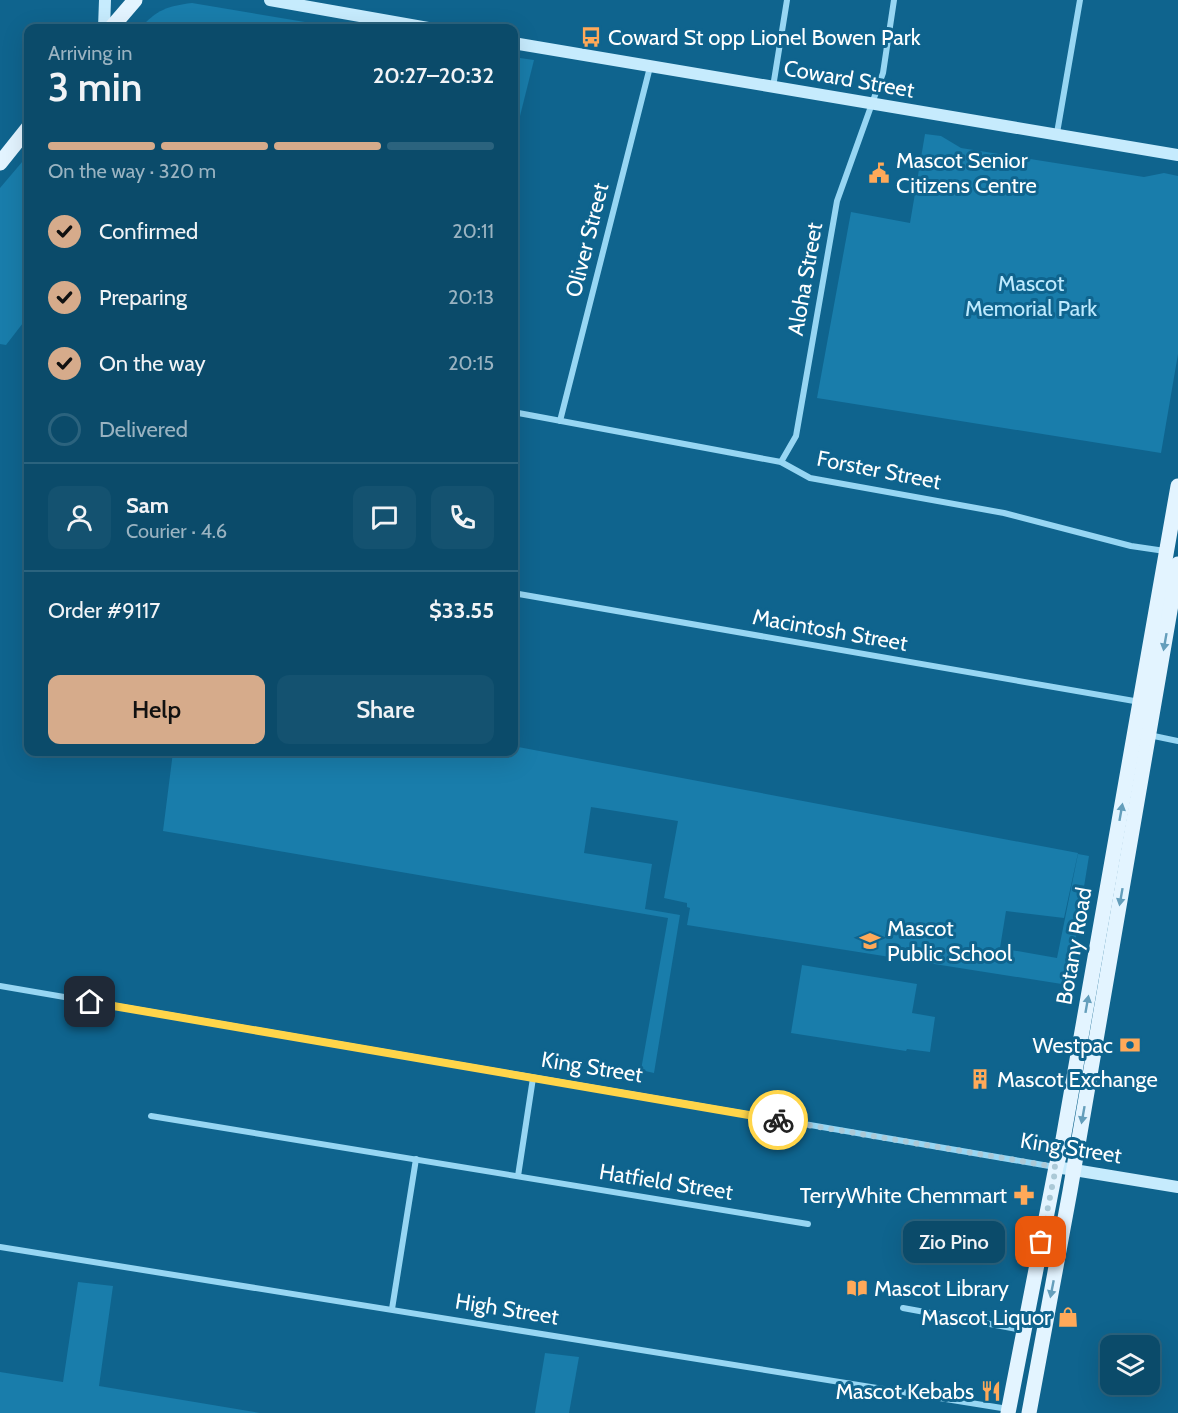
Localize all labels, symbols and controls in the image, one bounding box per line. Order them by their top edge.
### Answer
place label: Coward St opp Lionel Bowen Park [608,24,921,51]
bus stop icon: Coward St opp Lionel Bowen Park [579,25,603,49]
text: Arriving in [48,41,132,65]
street label: Coward Street [782,54,917,104]
text: 20:27–20:32 [373,62,494,89]
text: 3 min [48,63,142,111]
place label: Mascot Senior Citizens Centre [896,147,1037,199]
text: On the way · 320 m [48,159,216,183]
public building icon: Mascot Senior Citizens Centre [867,161,891,185]
street label: Oliver Street [560,179,614,300]
icon: check [48,215,81,248]
text: Confirmed [99,218,198,245]
text: 20:11 [452,219,494,243]
street label: Aloha Street [782,220,828,338]
park label: Mascot Memorial Park [965,270,1097,322]
icon: check [48,281,81,314]
text: Preparing [99,284,187,311]
text: 20:13 [448,285,494,309]
icon: check [48,347,81,380]
text: On the way [99,350,206,377]
text: 20:15 [448,351,494,375]
text: Delivered [99,416,188,443]
street label: Forster Street [815,445,944,495]
button: person [48,486,111,549]
button: chat [353,486,416,549]
button: phone [431,486,494,549]
text: Sam [126,492,169,519]
text: Courier · 4.6 [126,519,227,543]
text: Order #9117 [48,597,160,624]
text: $33.55 [429,597,494,624]
street label: Macintosh Street [750,603,910,657]
one-way arrow [1160,633,1169,652]
button: Help [48,675,265,744]
button: Share [277,675,494,744]
one-way arrow [1117,803,1126,822]
street label: Botany Road [1050,885,1098,1007]
one-way arrow [1116,887,1125,906]
place label: Mascot Public School [887,915,1013,967]
school or university icon: Mascot Public School [858,929,882,953]
pin [64,976,115,1027]
icon: home [73,985,106,1018]
one-way arrow [1083,995,1092,1014]
place label: Westpac [1032,1032,1113,1059]
bank icon: Westpac [1118,1033,1142,1057]
street label: King Street [539,1046,645,1088]
place label: Mascot Exchange [997,1066,1158,1093]
building icon: Mascot Exchange [968,1067,992,1091]
courier [748,1090,808,1150]
icon: bike [762,1104,795,1137]
one-way arrow [1079,1106,1088,1125]
street label: King Street [1018,1127,1124,1169]
street label: Hatfield Street [597,1158,735,1206]
place label: TerryWhite Chemmart [800,1182,1008,1209]
pharmacy icon: TerryWhite Chemmart [1012,1183,1036,1207]
pin [1015,1216,1066,1267]
callout: Zio Pino [903,1221,1005,1263]
icon: bag [1024,1225,1057,1258]
text: Zio Pino [919,1230,989,1254]
place label: Mascot Library [874,1275,1009,1302]
library icon: Mascot Library [845,1276,869,1300]
one-way arrow [1047,1280,1056,1299]
street label: High Street [453,1288,561,1331]
place label: Mascot Liquor [921,1304,1051,1331]
shop icon: Mascot Liquor [1056,1305,1080,1329]
map controls [1100,1335,1160,1395]
button: layers [1100,1335,1160,1395]
place label: Mascot Kebabs [835,1378,974,1405]
restaurant icon: Mascot Kebabs [979,1379,1003,1403]

